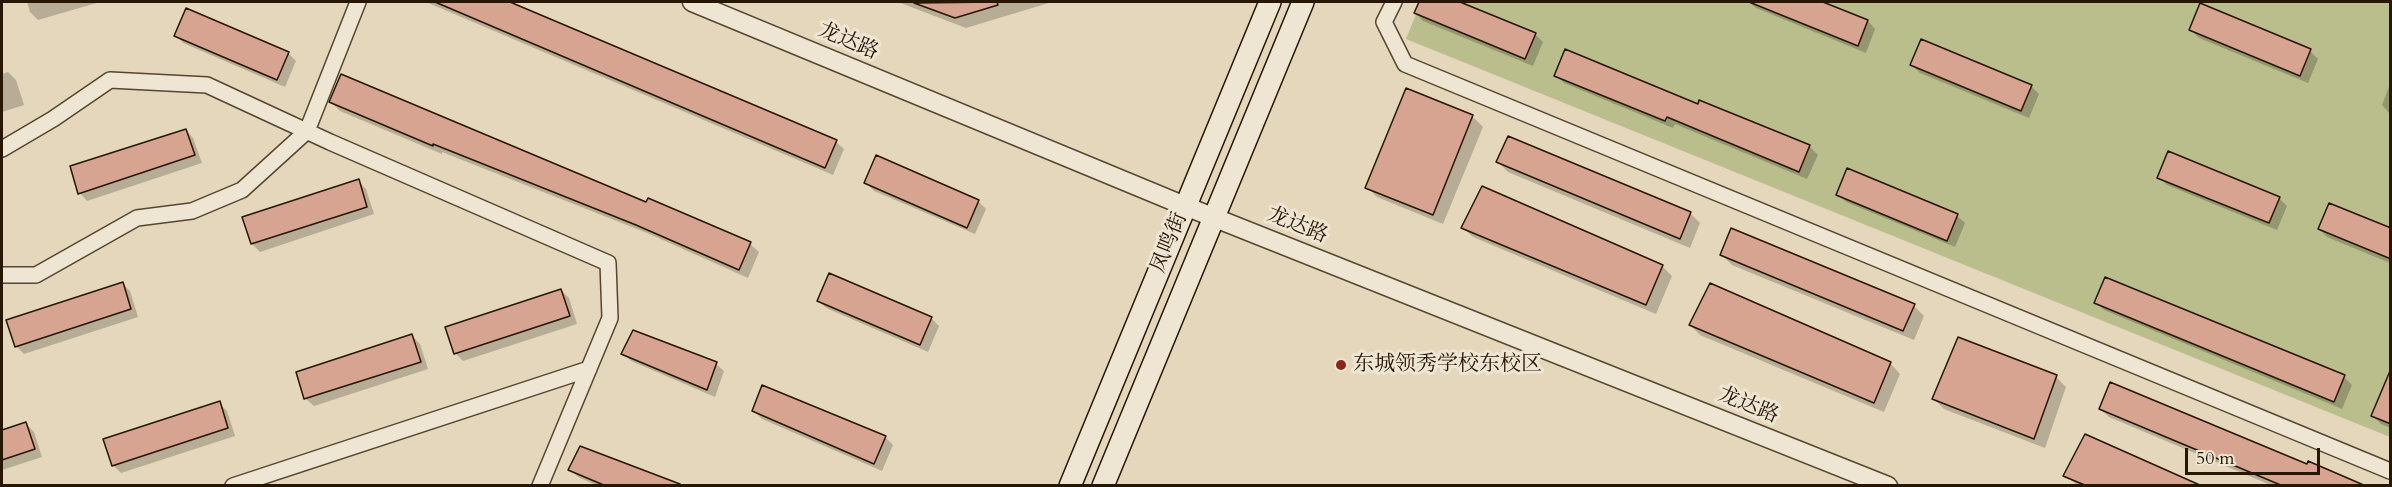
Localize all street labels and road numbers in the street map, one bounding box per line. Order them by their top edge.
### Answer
street label: 龙达路 [814,18,882,66]
street label: 龙达路 [1263,203,1331,249]
street label: 凤鸣街 [1147,209,1193,277]
street label: 龙达路 [1714,383,1782,429]

